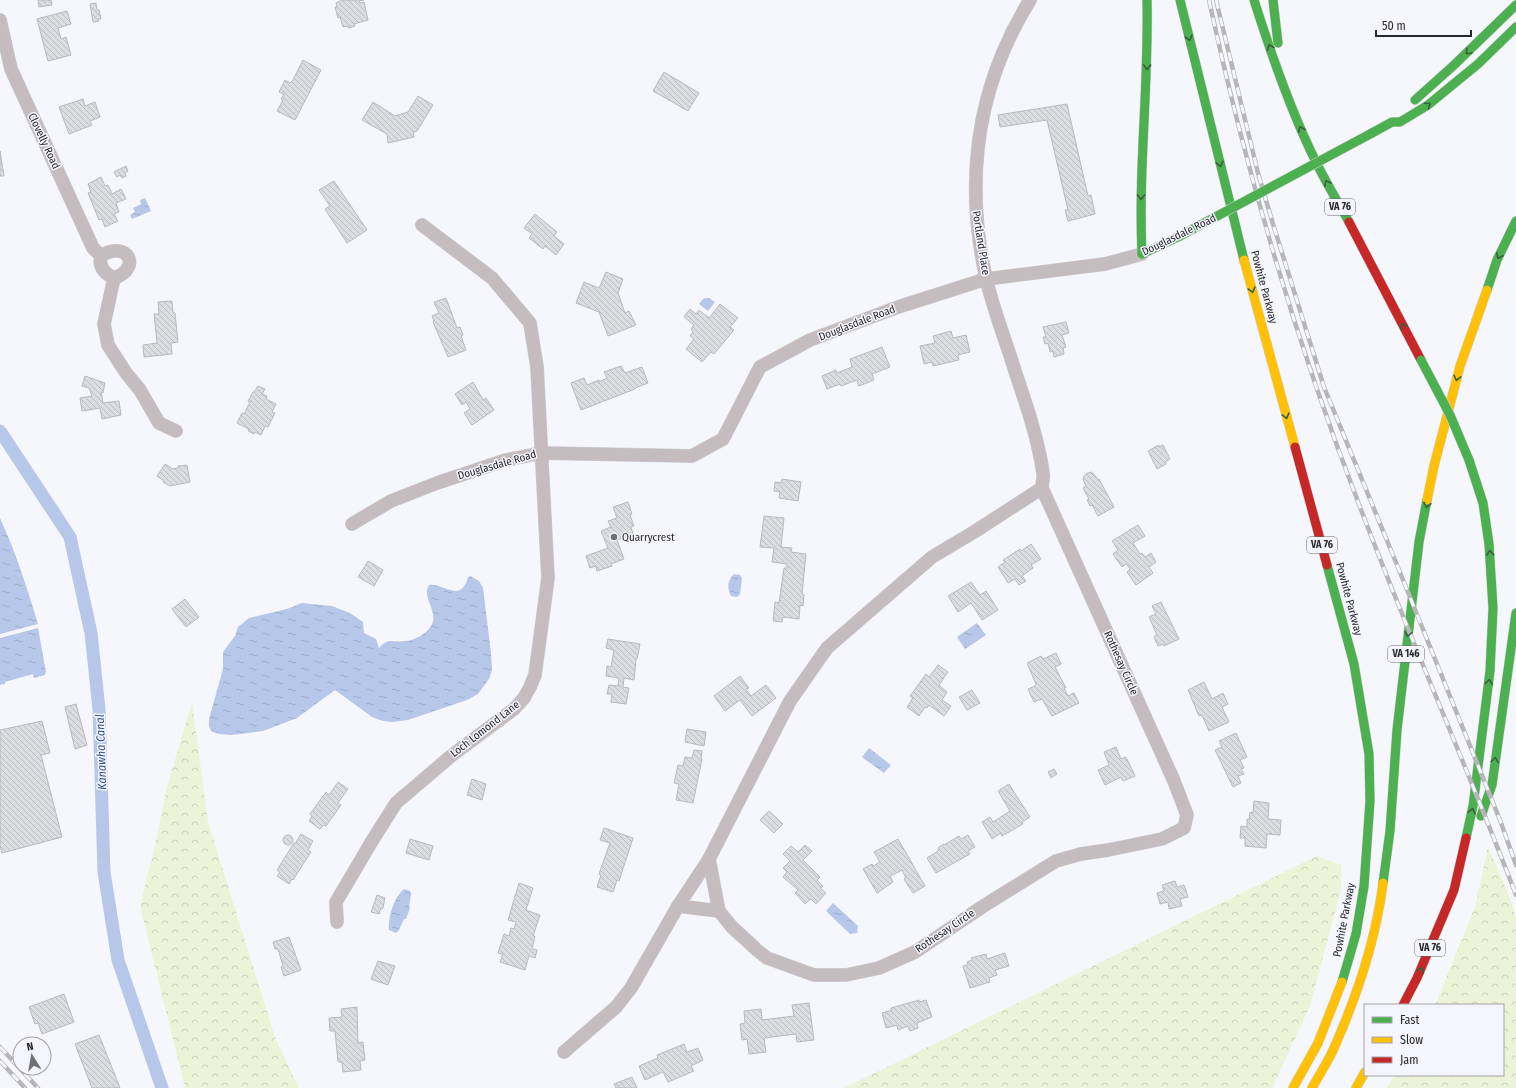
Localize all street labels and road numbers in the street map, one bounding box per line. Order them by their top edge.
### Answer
street label: Clovelly Road [25,111,63,171]
road number: VA 76 [1325,199,1355,215]
street label: Portland Place [970,210,992,276]
street label: Douglasdale Road [1140,211,1218,259]
street label: Powhite Parkway [1248,249,1280,325]
street label: Douglasdale Road [817,302,897,344]
street label: Douglasdale Road [456,448,538,482]
road number: VA 76 [1307,537,1337,553]
street label: Powhite Parkway [1333,561,1365,637]
street label: Rothesay Circle [1101,629,1141,697]
road number: VA 146 [1388,646,1424,662]
street label: Loch Lomond Lane [448,698,522,760]
street label: Powhite Parkway [1330,882,1358,958]
street label: Rothesay Circle [913,906,977,956]
road number: VA 76 [1415,940,1445,956]

